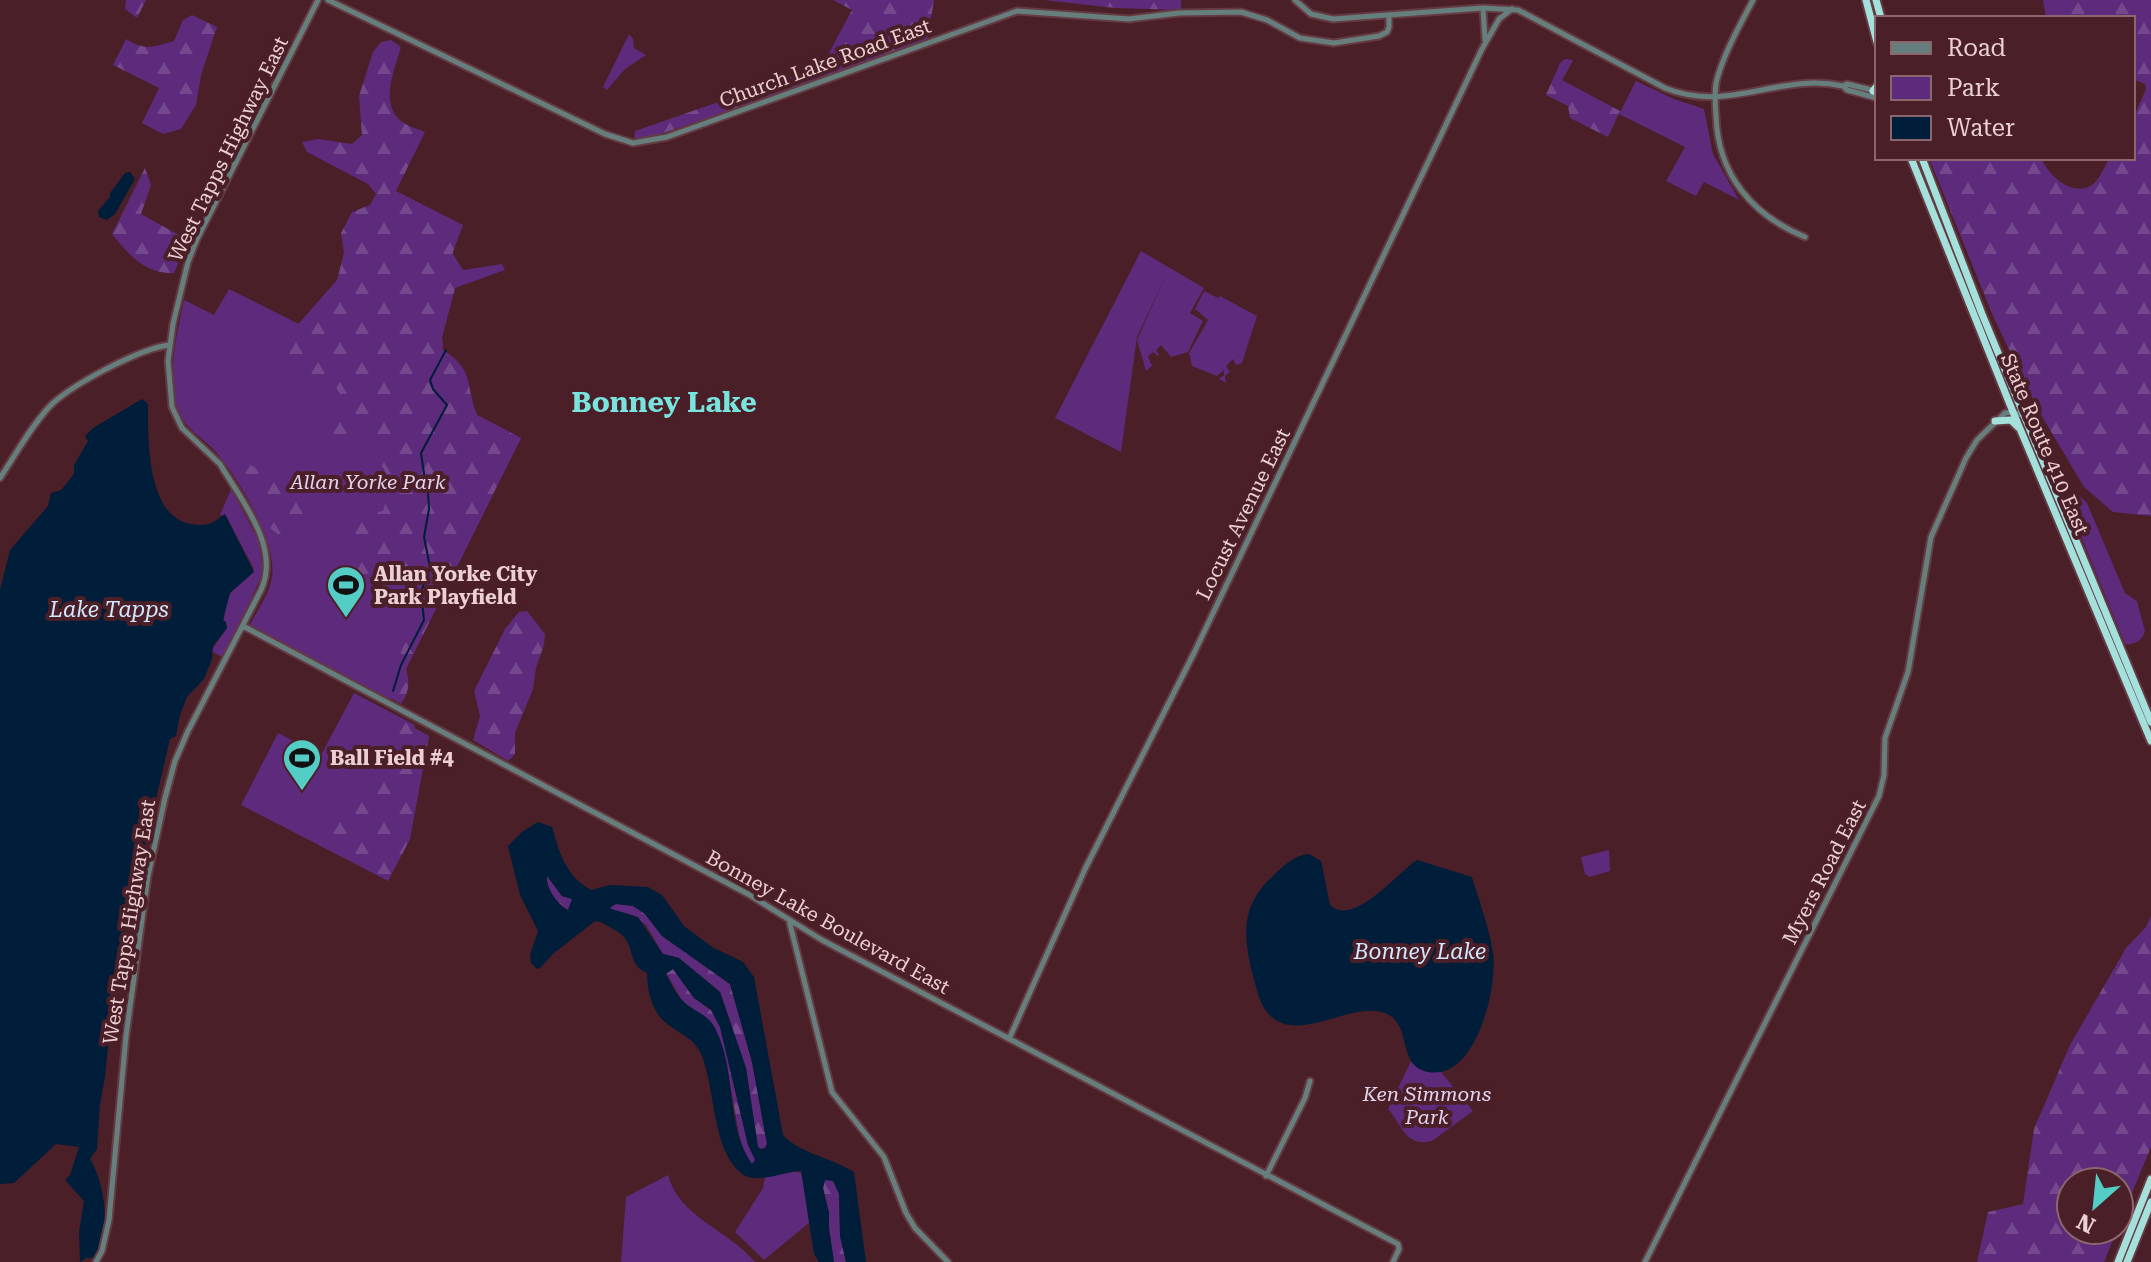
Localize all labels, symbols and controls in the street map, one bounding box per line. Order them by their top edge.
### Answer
street label: Church Lake Road East [716,13,934,112]
legend [1875,16,2135,160]
street label: West Tapps Highway East [163,32,293,265]
text: Road [1947,34,2006,62]
text: Park [1947,74,2000,102]
text: Water [1947,114,2015,142]
street label: State Route 410 East [1996,350,2094,539]
district label: Bonney Lake [571,386,757,419]
street label: Locust Avenue East [1191,424,1295,604]
park label: Allan Yorke Park [289,470,446,494]
place label: Allan Yorke City Park Playfield [374,562,537,609]
sports icon: Allan Yorke City Park Playfield [325,564,367,619]
water label: Lake Tapps [48,597,169,622]
sports icon: Ball Field #4 [281,737,323,792]
place label: Ball Field #4 [330,746,455,770]
street label: Myers Road East [1777,795,1871,948]
street label: West Tapps Highway East [98,797,160,1046]
street label: Bonney Lake Boulevard East [702,845,954,999]
water label: Bonney Lake [1353,939,1486,964]
park label: Ken Simmons Park [1362,1082,1491,1129]
north arrow [2055,1166,2135,1246]
text: N [2073,1208,2099,1238]

